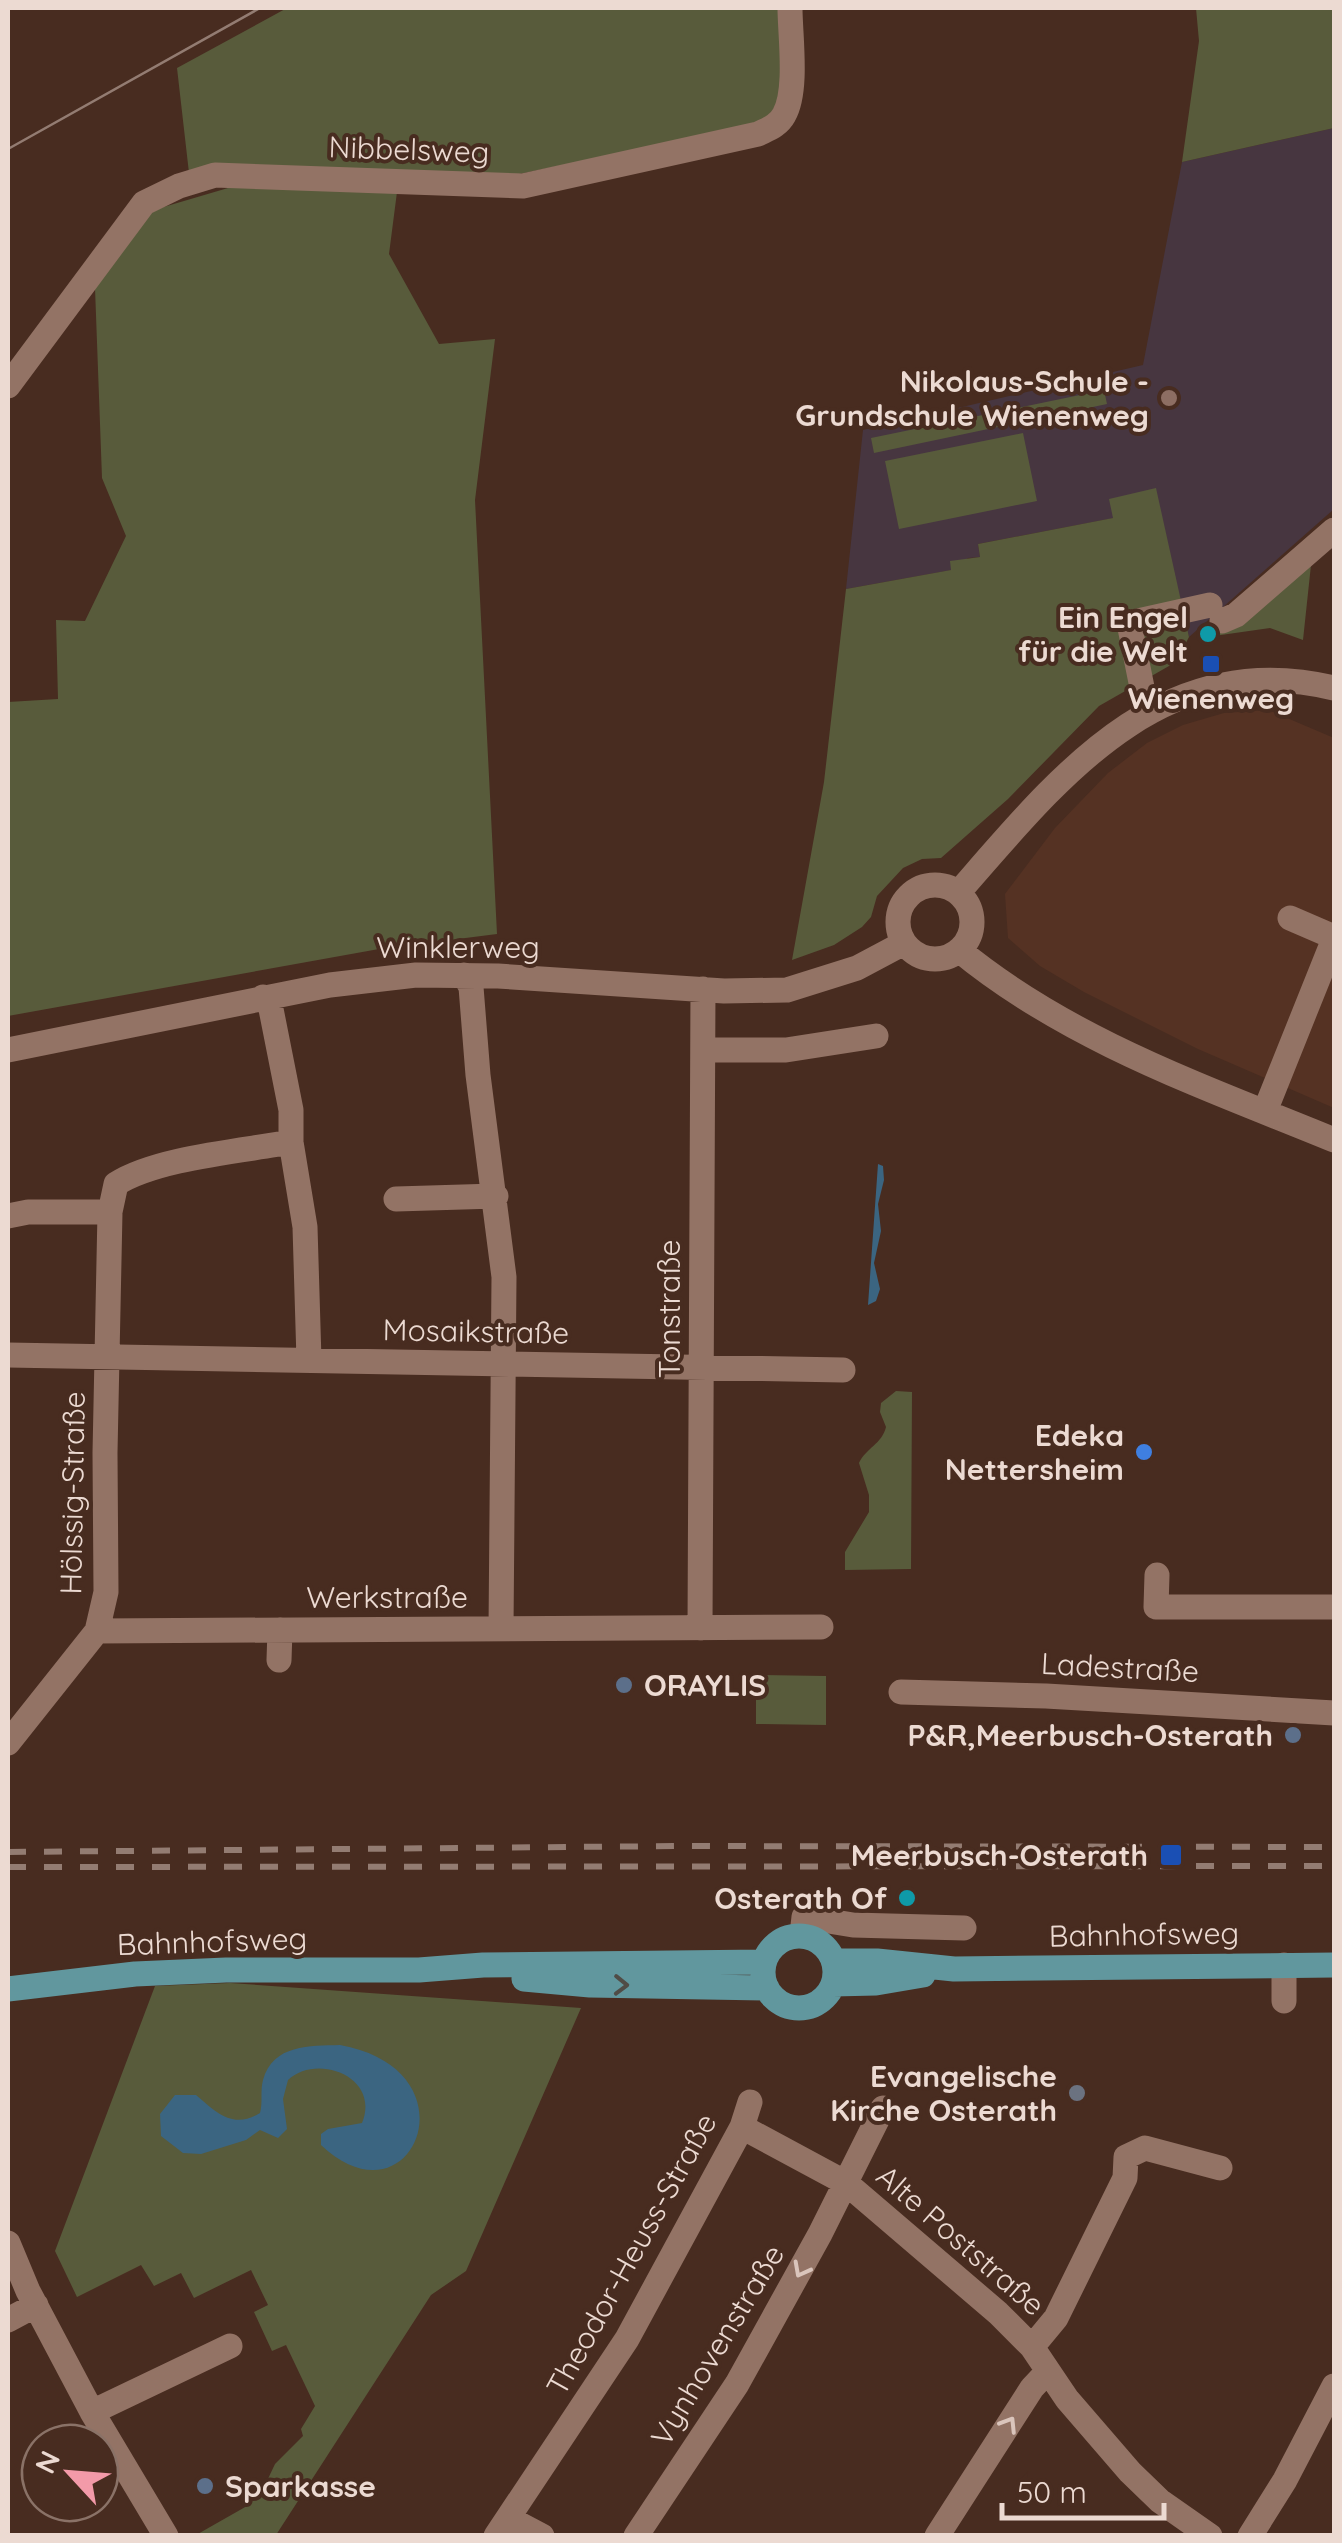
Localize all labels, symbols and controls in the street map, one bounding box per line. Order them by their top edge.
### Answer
street label: Nibbelsweg [328,127,490,171]
place label: Nikolaus-Schule - Grundschule Wienenweg [795,362,1149,434]
marker: Nikolaus-Schule - Grundschule Wienenweg [1158,387,1180,409]
place label: Ein Engel für die Welt [1018,598,1188,670]
marker: Ein Engel für die Welt [1197,623,1219,645]
marker: Wienenweg [1200,653,1222,675]
place label: Wienenweg [1128,679,1294,717]
street label: Winklerweg [376,928,540,966]
street label: Tonstraße [650,1240,688,1378]
street label: Mosaikstraße [382,1310,570,1352]
street label: Hölssig-Straße [51,1391,93,1595]
place label: Edeka Nettersheim [945,1416,1124,1488]
marker: Edeka Nettersheim [1133,1441,1155,1463]
street label: Werkstraße [306,1578,468,1616]
street label: Ladestraße [1040,1644,1200,1690]
place label: ORAYLIS [644,1666,766,1704]
marker: ORAYLIS [613,1674,635,1696]
place label: P&R,Meerbusch-Osterath [907,1716,1273,1754]
marker: P&R,Meerbusch-Osterath [1282,1724,1304,1746]
place label: Meerbusch-Osterath [851,1836,1148,1874]
marker: Meerbusch-Osterath [1158,1842,1184,1868]
place label: Osterath Of [714,1879,887,1917]
marker: Osterath Of [896,1887,918,1909]
street label: Bahnhofsweg [1049,1913,1239,1955]
street label: Bahnhofsweg [116,1919,308,1963]
one-way arrow [614,1974,630,1996]
place label: Evangelische Kirche Osterath [830,2057,1057,2129]
marker: Evangelische Kirche Osterath [1066,2082,1088,2104]
street label: Theodor-Heuss-Straße [538,2106,724,2402]
street label: Alte Poststraße [869,2157,1053,2323]
street label: Vynhovenstraße [642,2237,792,2453]
one-way arrow [794,2259,813,2277]
one-way arrow [996,2417,1015,2435]
north arrow [20,2423,120,2523]
text: N [27,2445,67,2479]
scale bar [1002,2458,1164,2520]
place label: Sparkasse [225,2467,376,2505]
text: 50 m [1017,2473,1087,2511]
marker: Sparkasse [194,2475,216,2497]

